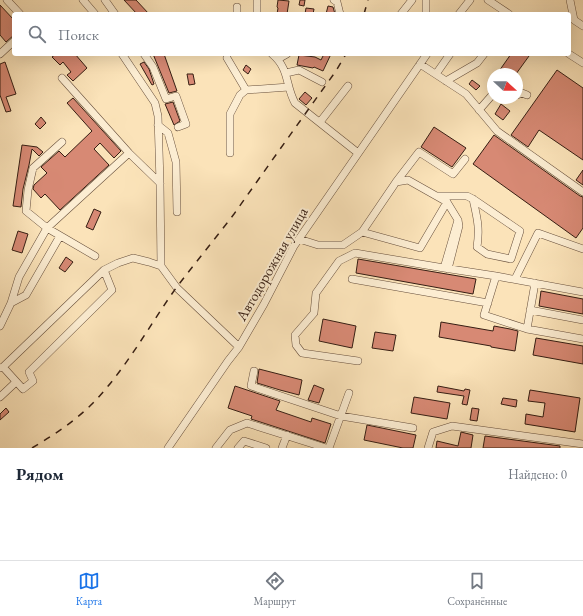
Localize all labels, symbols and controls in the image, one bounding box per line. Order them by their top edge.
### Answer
search box [12,12,571,56]
icon: search [26,23,48,45]
text: Поиск [58,25,99,44]
north arrow [487,68,523,104]
street label: Автодорожная улица [231,204,312,325]
text: Рядом [16,463,64,485]
text: Найдено: 0 [508,466,567,483]
tab: Карта [76,570,102,608]
tab: Маршрут [254,570,296,608]
tab: Сохранённые [447,570,507,608]

